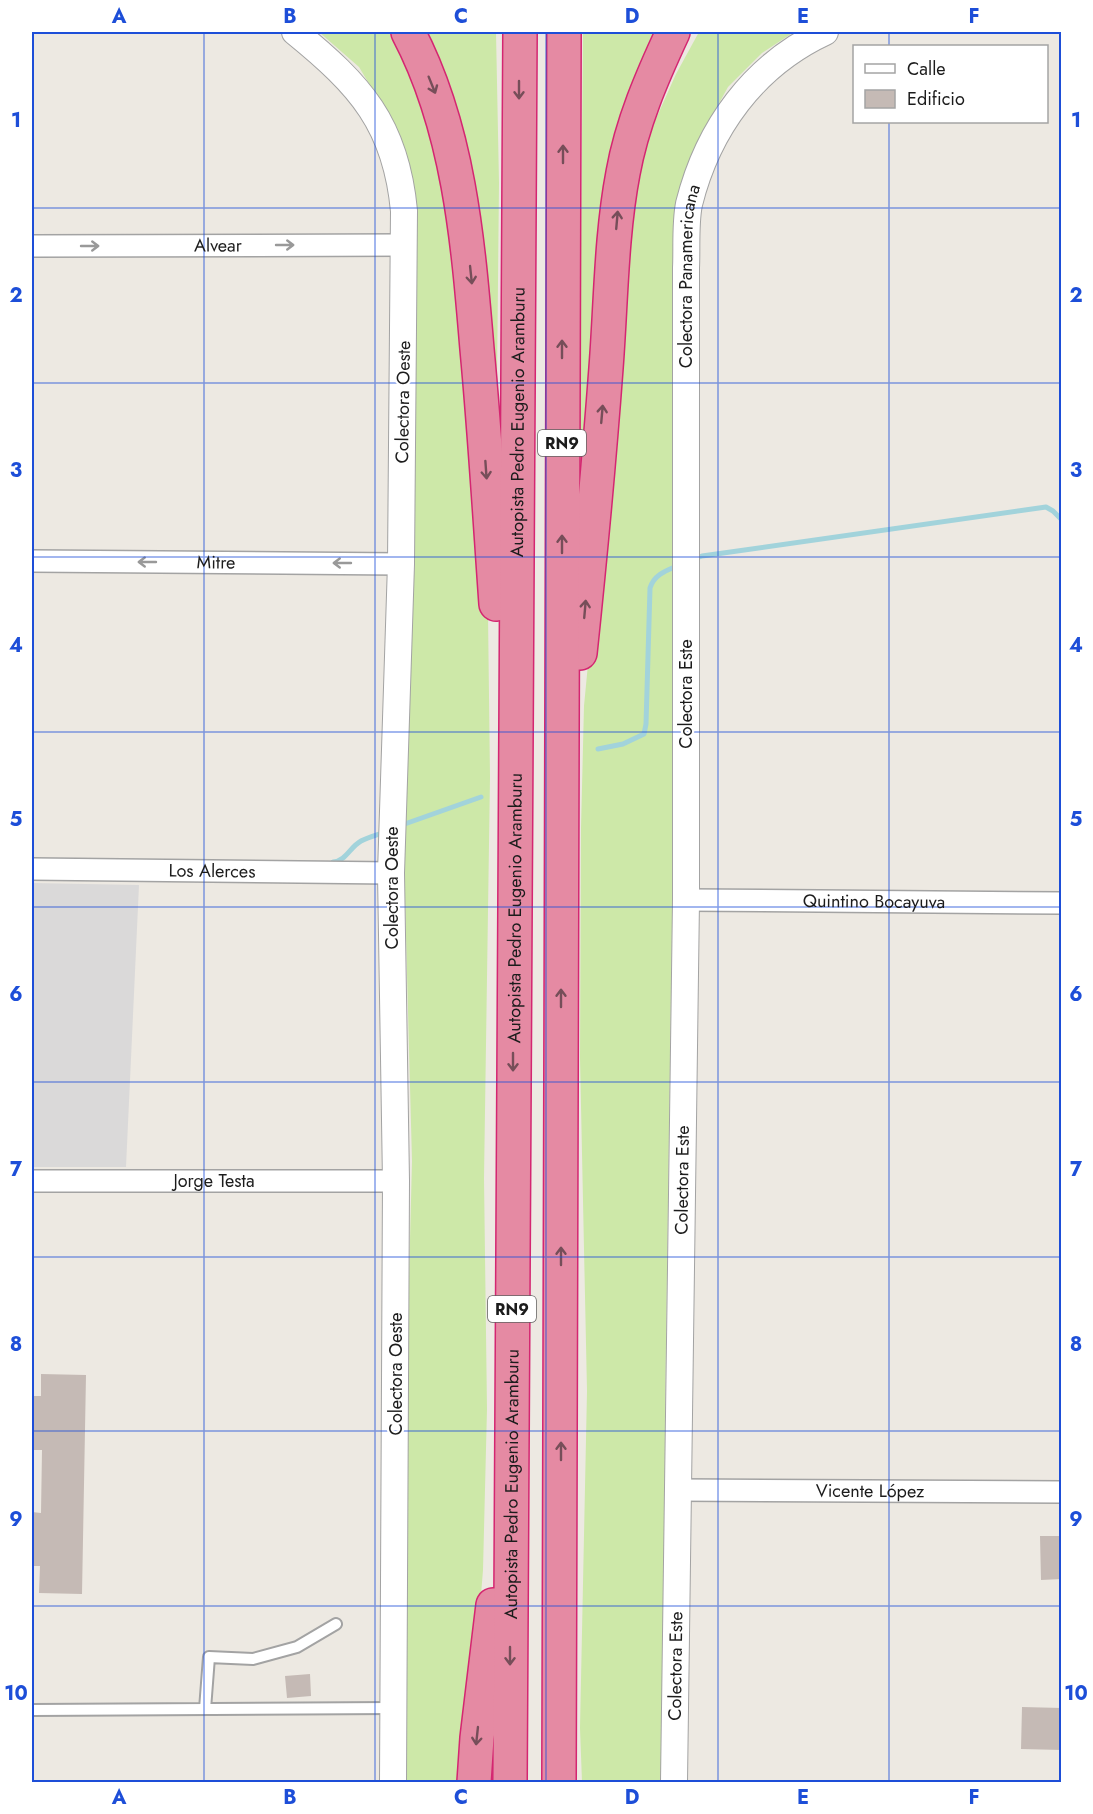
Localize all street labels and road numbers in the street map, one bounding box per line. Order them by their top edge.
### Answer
street label: Colectora Panamericana [673,181,707,368]
street label: Alvear [194,232,243,259]
street label: Autopista Pedro Eugenio Aramburu [504,287,532,557]
street label: Colectora Oeste [389,340,417,464]
road number: RN9 [538,430,586,456]
street label: Mitre [196,549,235,576]
street label: Colectora Este [673,639,699,749]
street label: Autopista Pedro Eugenio Aramburu [501,773,529,1043]
street label: Colectora Oeste [379,827,405,949]
street label: Los Alerces [168,858,256,884]
street label: Quintino Bocayuva [803,888,945,915]
street label: Colectora Este [668,1125,696,1235]
street label: Jorge Testa [171,1168,255,1194]
road number: RN9 [488,1296,536,1322]
street label: Colectora Oeste [383,1313,409,1435]
street label: Autopista Pedro Eugenio Aramburu [498,1349,525,1619]
street label: Vicente López [816,1478,925,1504]
street label: Colectora Este [662,1611,689,1721]

